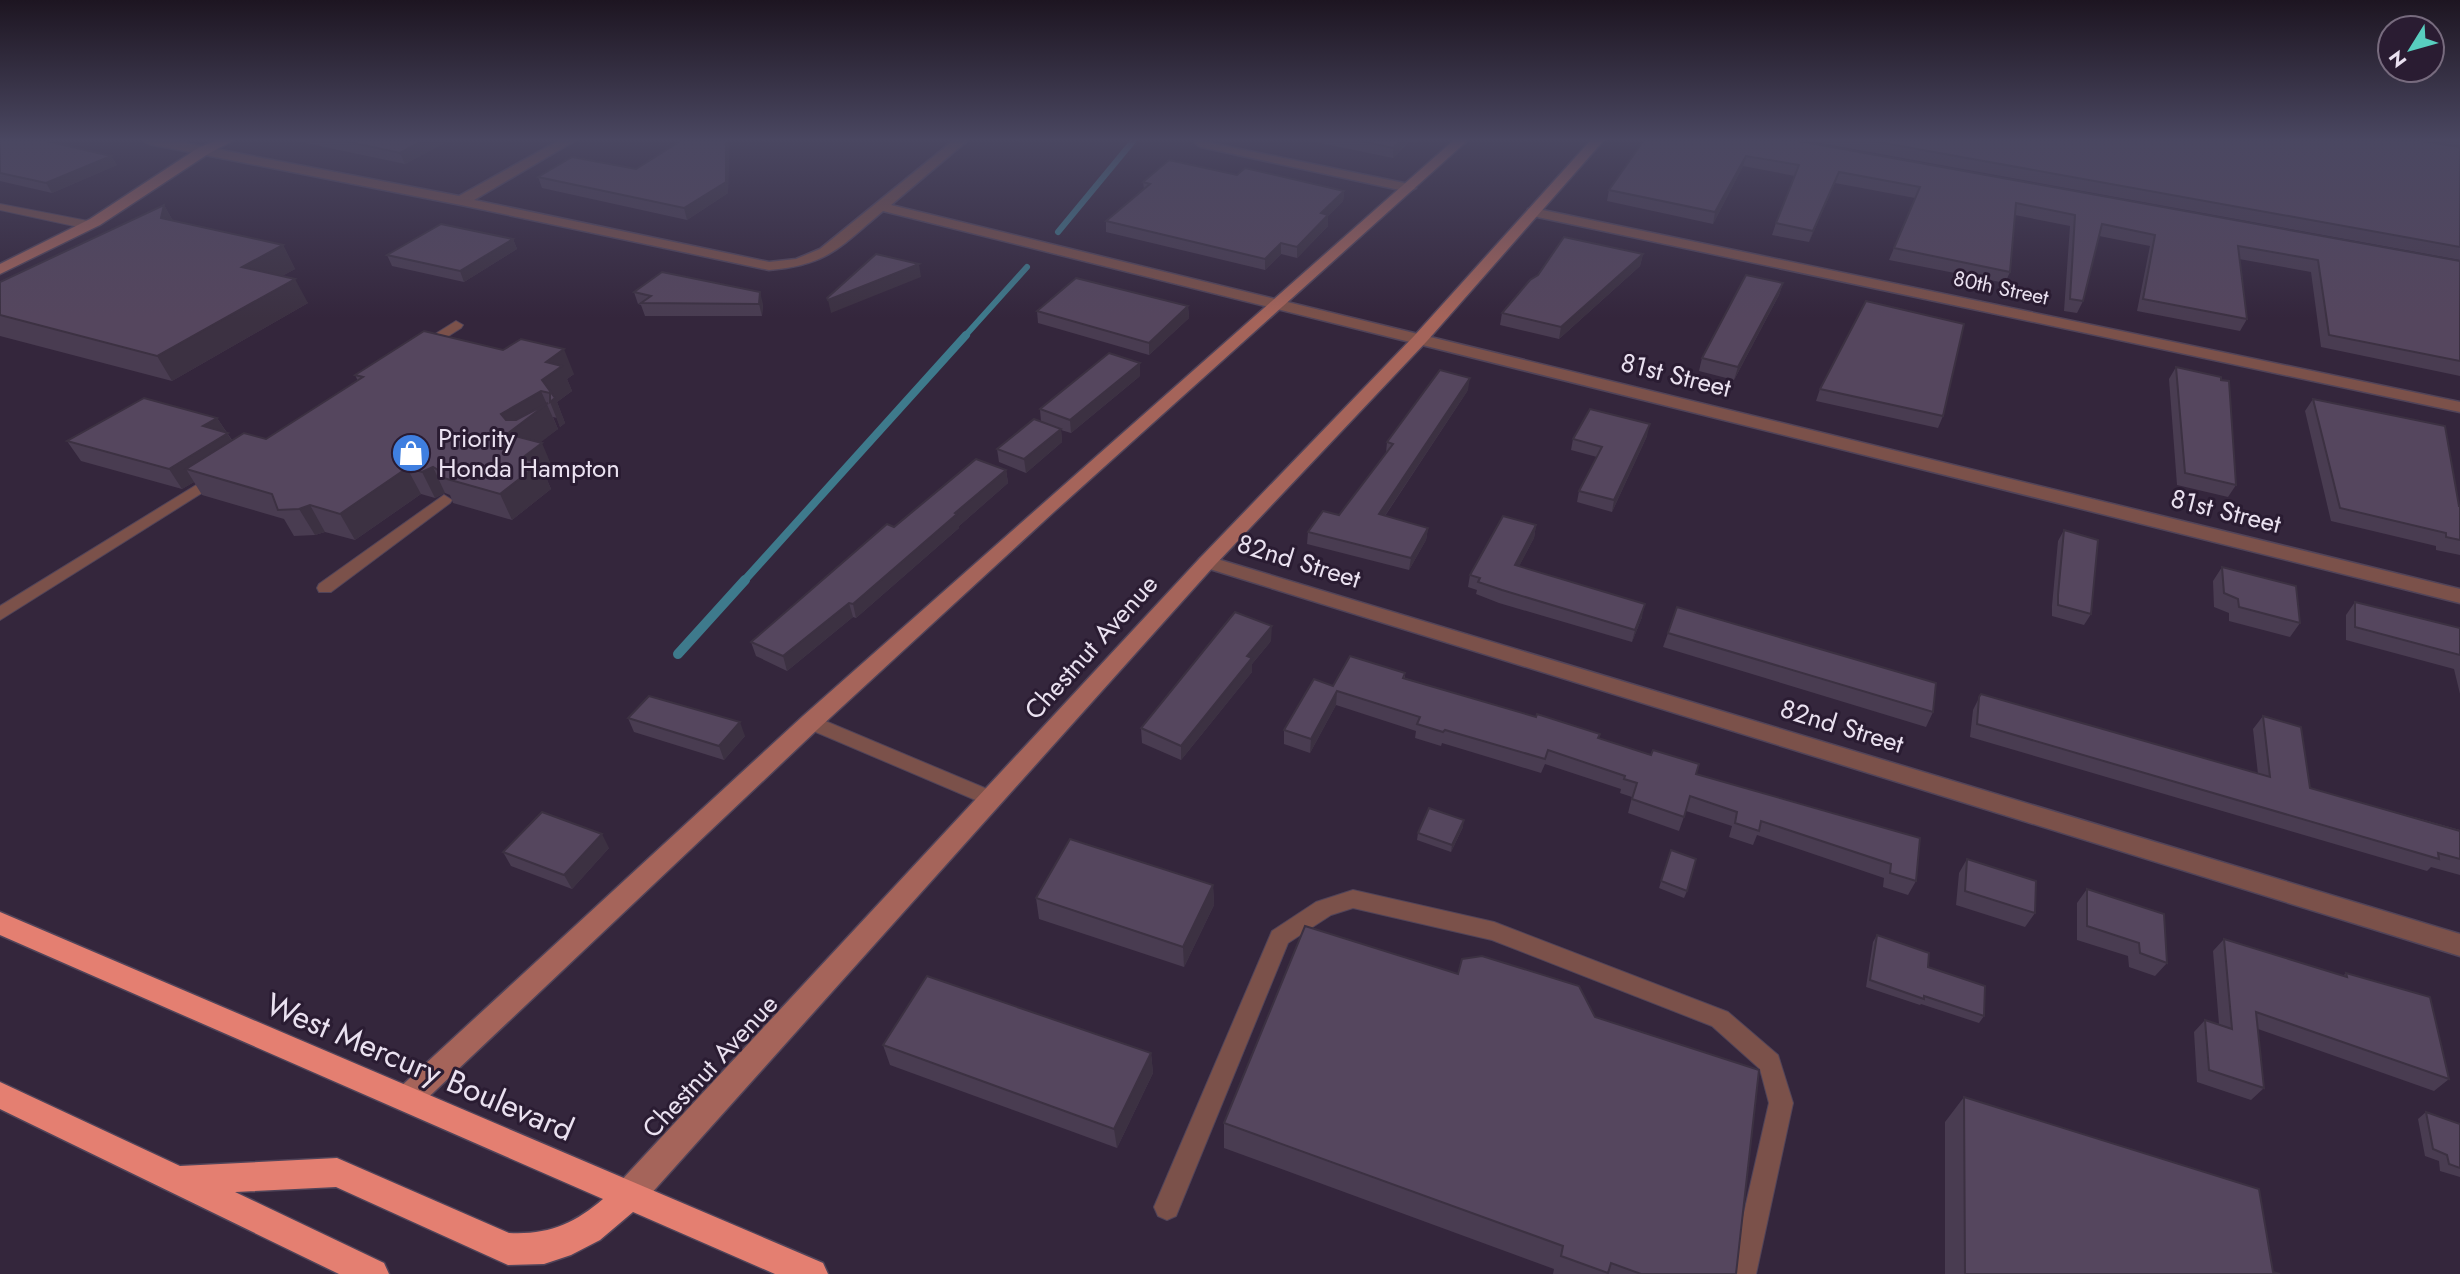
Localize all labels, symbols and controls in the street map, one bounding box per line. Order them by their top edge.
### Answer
north arrow [2376,14,2446,84]
text: N [2382,45,2413,73]
street label: 80th Street [1951,263,2051,313]
street label: 81st Street [1617,343,1736,407]
place label: Priority Honda Hampton [438,419,620,487]
shop icon: Priority Honda Hampton [390,432,432,474]
street label: 81st Street [2167,479,2286,543]
street label: 82nd Street [1233,524,1366,598]
street label: Chestnut Avenue [1015,566,1167,728]
street label: 82nd Street [1776,689,1909,763]
street label: West Mercury Boulevard [259,981,581,1153]
street label: Chestnut Avenue [633,986,787,1146]

